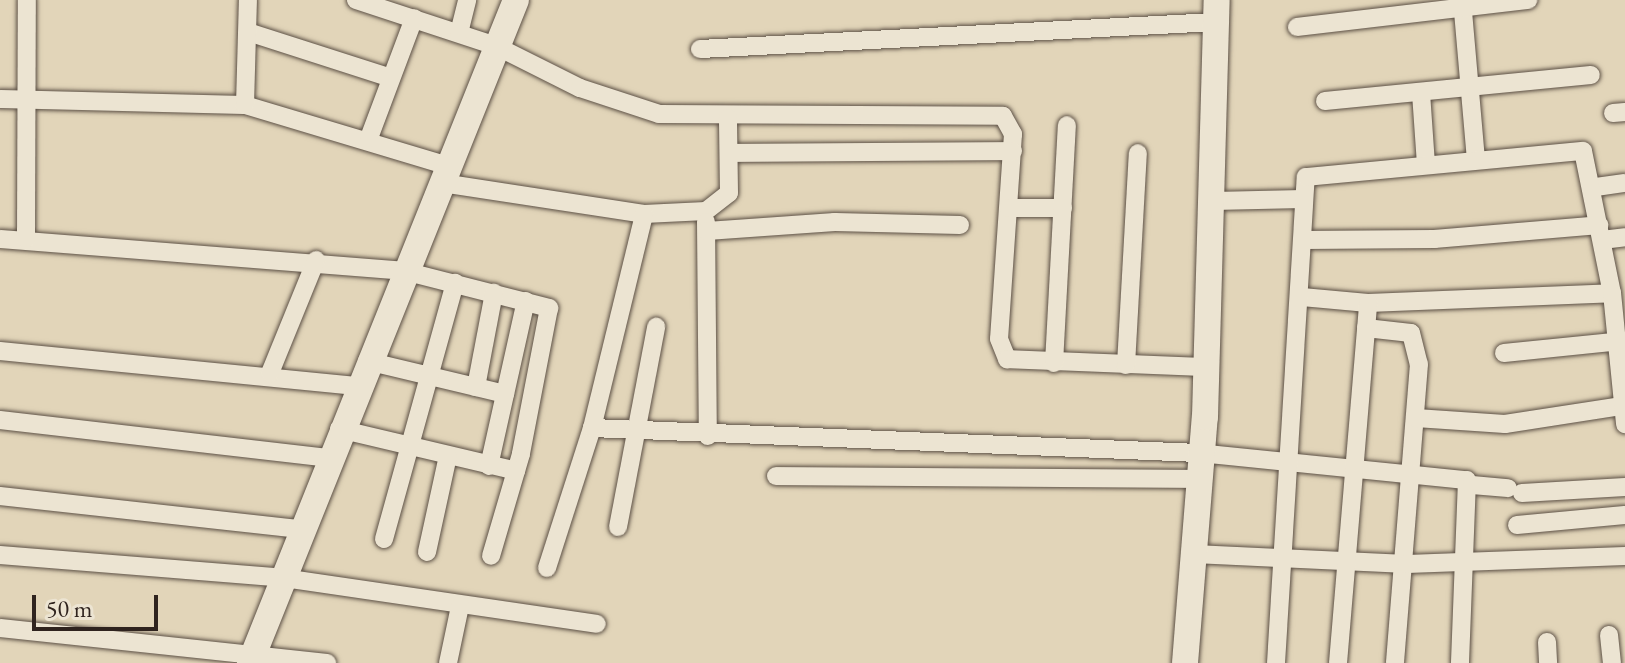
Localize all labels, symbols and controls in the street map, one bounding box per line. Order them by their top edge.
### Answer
scale bar [36,579,162,629]
text: 50 m [46,593,93,624]

